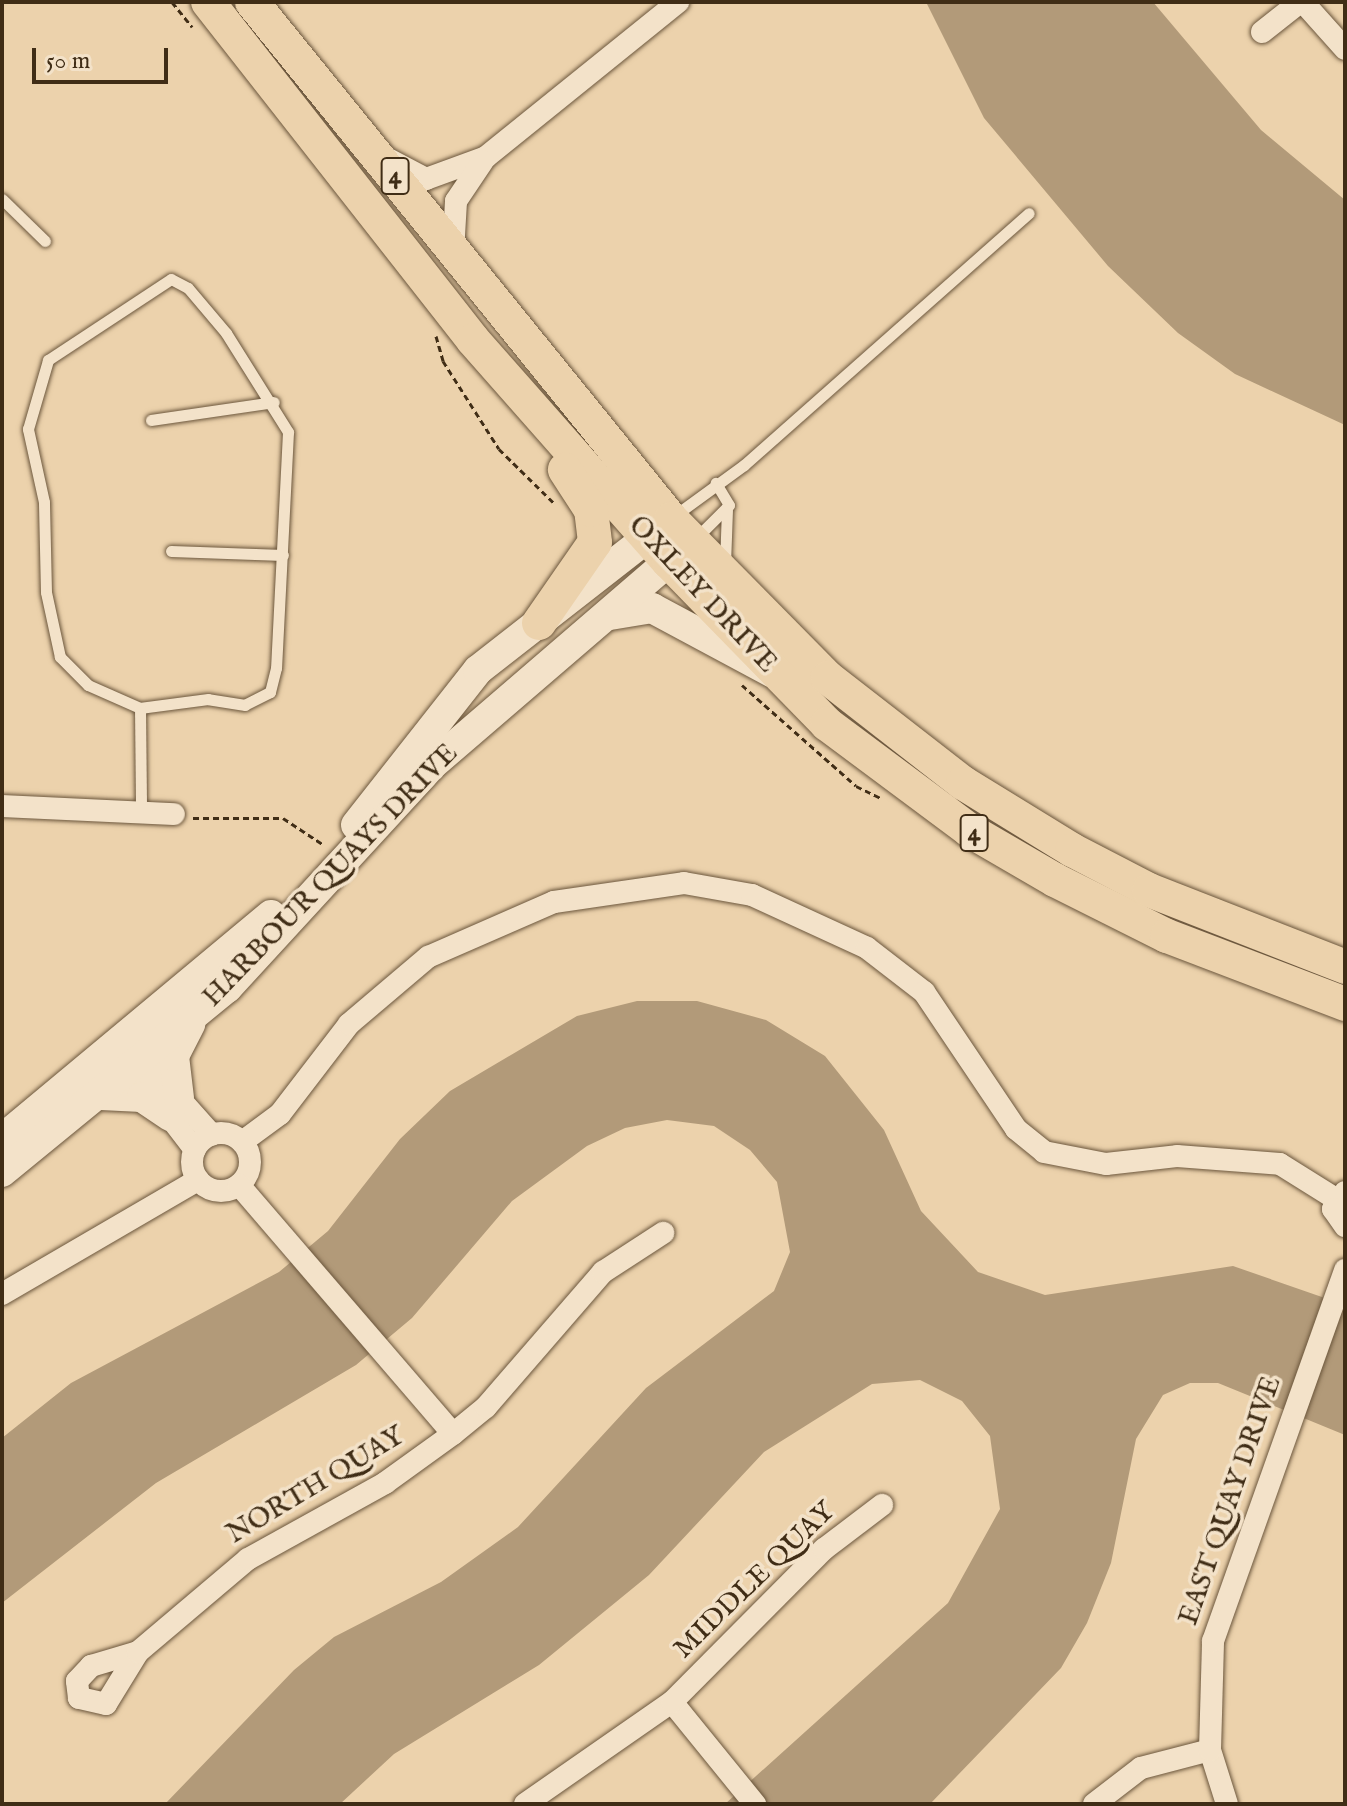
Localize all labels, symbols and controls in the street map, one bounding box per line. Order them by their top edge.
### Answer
scale bar [36,32,172,82]
text: 50 m [46,46,90,77]
road number: 4 [379,154,411,198]
street label: OXLEY DRIVE [621,509,783,681]
street label: HARBOUR QUAYS DRIVE [196,737,466,1015]
road number: 4 [958,811,990,855]
street label: EAST QUAY DRIVE [1173,1372,1289,1630]
street label: NORTH QUAY [221,1420,411,1552]
street label: MIDDLE QUAY [668,1496,842,1666]

